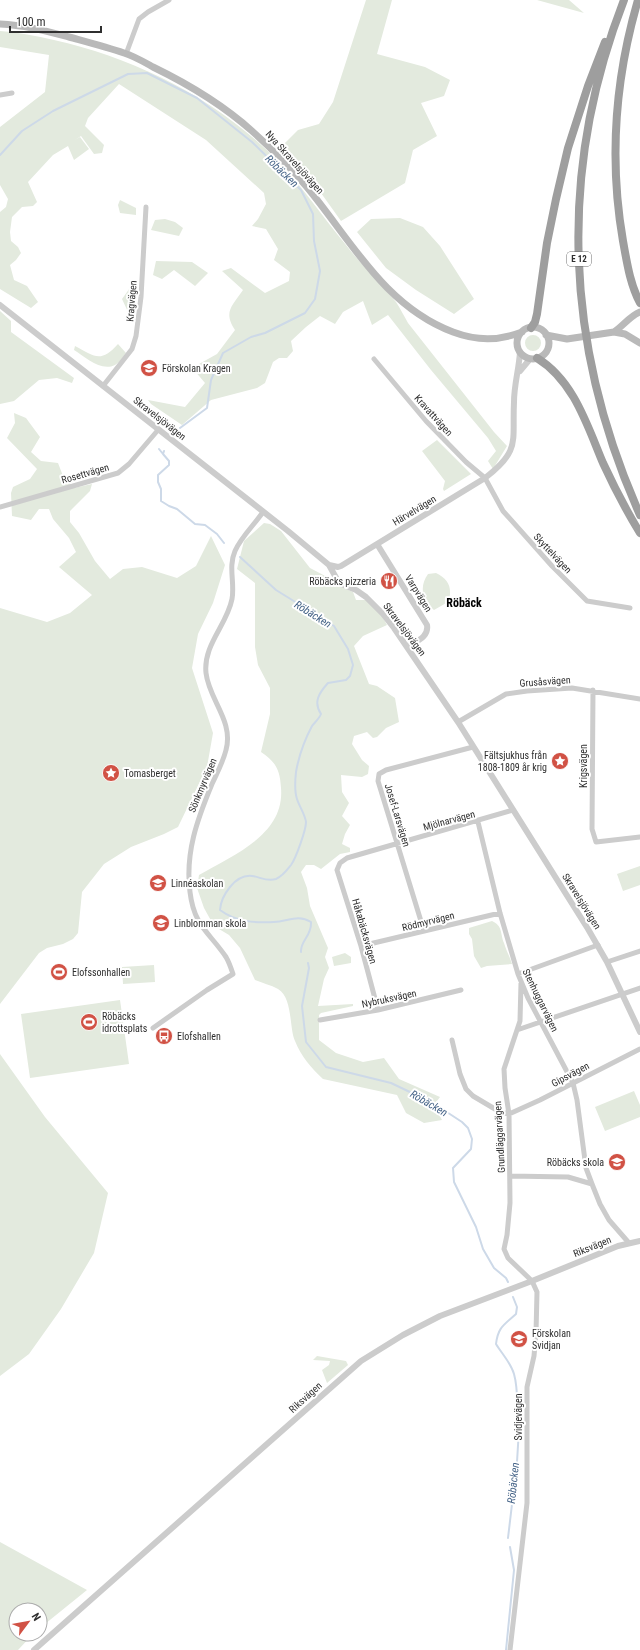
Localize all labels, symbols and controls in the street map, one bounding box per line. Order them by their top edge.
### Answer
scale bar [10,8,101,34]
text: 100 m [16,15,46,29]
street label: Nya Skravelsjövägen [263,129,326,196]
water label: Röbäcken [262,152,301,190]
road number: E 12 [567,252,591,266]
street label: Kragvägen [124,280,139,322]
school or university icon: Förskolan Kragen [139,358,159,378]
place label: Förskolan Kragen [162,363,231,374]
street label: Kravattvägen [412,393,455,438]
street label: Skravelsjövägen [131,394,188,442]
street label: Rosettvägen [60,461,110,486]
street label: Härvelvägen [391,493,438,528]
street label: Skyttelvägen [531,531,574,576]
restaurant icon: Röbäcks pizzeria [379,571,399,591]
street label: Varpvägen [403,573,434,614]
place label: Röbäcks pizzeria [309,576,376,587]
district label: Röbäck [446,596,482,610]
water label: Röbäcken [292,598,334,631]
street label: Skravelsjövägen [381,601,428,658]
street label: Grusåsvägen [519,674,571,689]
street label: Krigsvägen [578,744,589,788]
place label: Fältsjukhus från 1808-1809 år krig [478,750,547,773]
place icon: Fältsjukhus från 1808-1809 år krig [550,751,570,771]
street label: Sönkmyrvägen [186,756,219,814]
place icon: Tomasberget [101,763,121,783]
place label: Tomasberget [124,768,176,779]
street label: Josef-Larsvägen [383,782,412,848]
street label: Mjölnarvägen [422,808,476,833]
street label: Skravelsjövägen [560,871,603,931]
school or university icon: Linnéaskolan [148,873,168,893]
place label: Linnéaskolan [171,878,223,889]
street label: Håkabäcksvägen [350,897,379,965]
street label: Rödmyrvägen [401,910,456,933]
school or university icon: Linblomman skola [151,913,171,933]
place label: Linblomman skola [174,918,247,929]
sports icon: Elofssonhallen [49,962,69,982]
place label: Elofssonhallen [72,967,130,978]
street label: Stenhuggarvägen [521,967,561,1034]
street label: Nybruksvägen [361,987,418,1010]
place label: Röbäcks idrottsplats [102,1011,148,1034]
sports icon: Röbäcks idrottsplats [79,1012,99,1032]
bus stop icon: Elofshallen [154,1026,174,1046]
place label: Elofshallen [177,1031,221,1042]
street label: Gipsvägen [549,1060,591,1089]
water label: Röbäcken [408,1088,450,1119]
street label: Grundläggarvägen [492,1101,507,1173]
school or university icon: Röbäcks skola [607,1152,627,1172]
place label: Röbäcks skola [547,1157,604,1168]
street label: Riksvägen [572,1234,613,1259]
place label: Förskolan Svidjan [532,1328,571,1351]
school or university icon: Förskolan Svidjan [509,1329,529,1349]
street label: Riksvägen [287,1380,324,1415]
street label: Svidjevägen [513,1393,524,1441]
water label: Röbäcken [505,1462,522,1504]
north arrow [8,1602,48,1642]
text: N [29,1611,43,1623]

